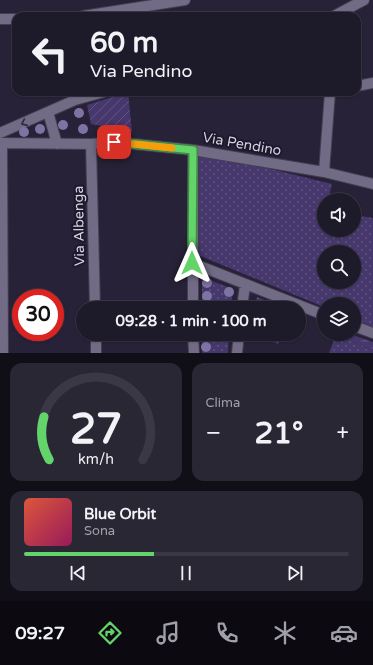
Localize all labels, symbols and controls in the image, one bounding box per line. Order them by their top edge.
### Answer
text: 60 m [90,26,158,60]
icon: left [24,28,76,80]
text: Via Pendino [90,60,192,82]
one-way arrow [21,118,28,126]
pin [97,125,131,159]
street label: Via Pendino [201,129,283,159]
icon: arrive [103,131,125,153]
street label: Via Albenga [70,186,88,266]
map controls [317,193,361,341]
button: sound [317,193,361,237]
position arrow [171,242,213,284]
button: search [317,245,361,289]
speed limit sign: 30 [12,289,64,341]
button: layers [317,297,361,341]
text: 09:28 · 1 min · 100 m [116,312,266,330]
text: Clima [206,395,240,411]
text: 27 [70,405,122,455]
text: 21° [254,415,303,452]
text: − [206,420,221,446]
text: + [337,420,349,446]
text: km/h [78,451,114,468]
text: Blue Orbit [84,505,156,523]
text: Sona [84,523,115,539]
icon: previous [67,562,89,584]
icon: pause [175,562,197,584]
icon: next [284,562,306,584]
icon: directions [96,619,124,647]
icon: music [154,619,182,647]
icon: phone [213,619,241,647]
icon: climate [271,619,299,647]
icon: car [330,619,358,647]
text: 09:27 [15,622,65,644]

